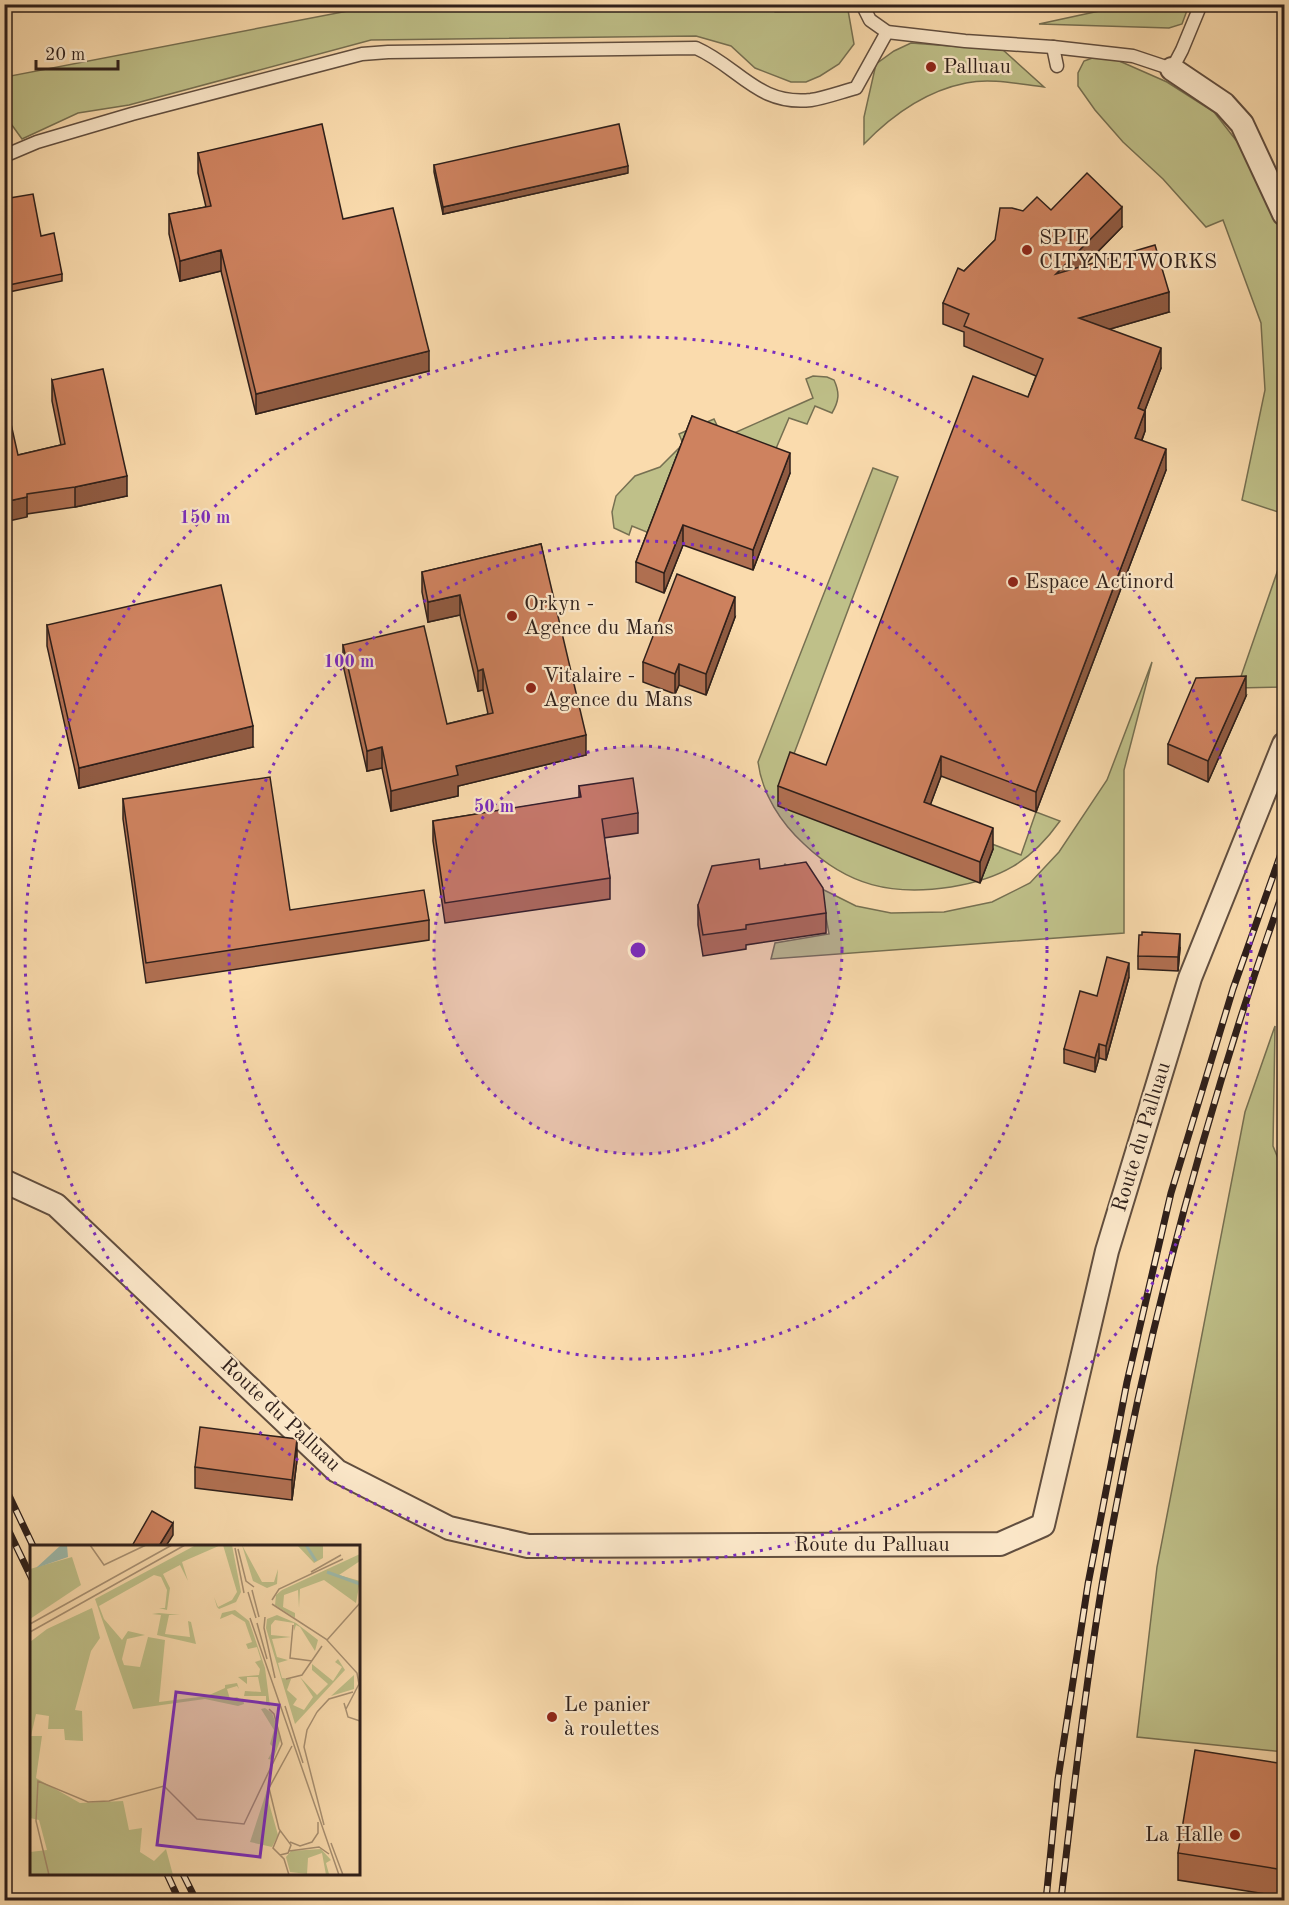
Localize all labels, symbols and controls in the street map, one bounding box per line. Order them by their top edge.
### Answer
scale bar [36,33,118,71]
text: 20 m [45,46,85,64]
place label: Palluau [943,57,1011,78]
marker: Palluau [924,60,938,74]
place label: SPIE CITYNETWORKS [1039,228,1217,273]
marker: SPIE CITYNETWORKS [1020,243,1034,257]
text: 150 m [180,509,230,527]
place label: Espace Actinord [1025,572,1174,593]
marker: Espace Actinord [1006,575,1020,589]
place label: Orkyn - Agence du Mans [524,594,674,639]
marker: Orkyn - Agence du Mans [505,609,519,623]
text: 100 m [324,653,374,671]
place label: Vitalaire - Agence du Mans [543,666,693,711]
marker: Vitalaire - Agence du Mans [524,681,538,695]
text: 50 m [474,798,514,816]
centre of rings [628,940,648,960]
street label: Route du Palluau [1109,1060,1175,1214]
street label: Route du Palluau [216,1354,344,1476]
street label: Route du Palluau [794,1535,950,1556]
inset map [30,1545,360,1875]
place label: Le panier à roulettes [564,1695,659,1740]
marker: Le panier à roulettes [545,1710,559,1724]
place label: La Halle [1145,1825,1223,1846]
marker: La Halle [1228,1828,1242,1842]

